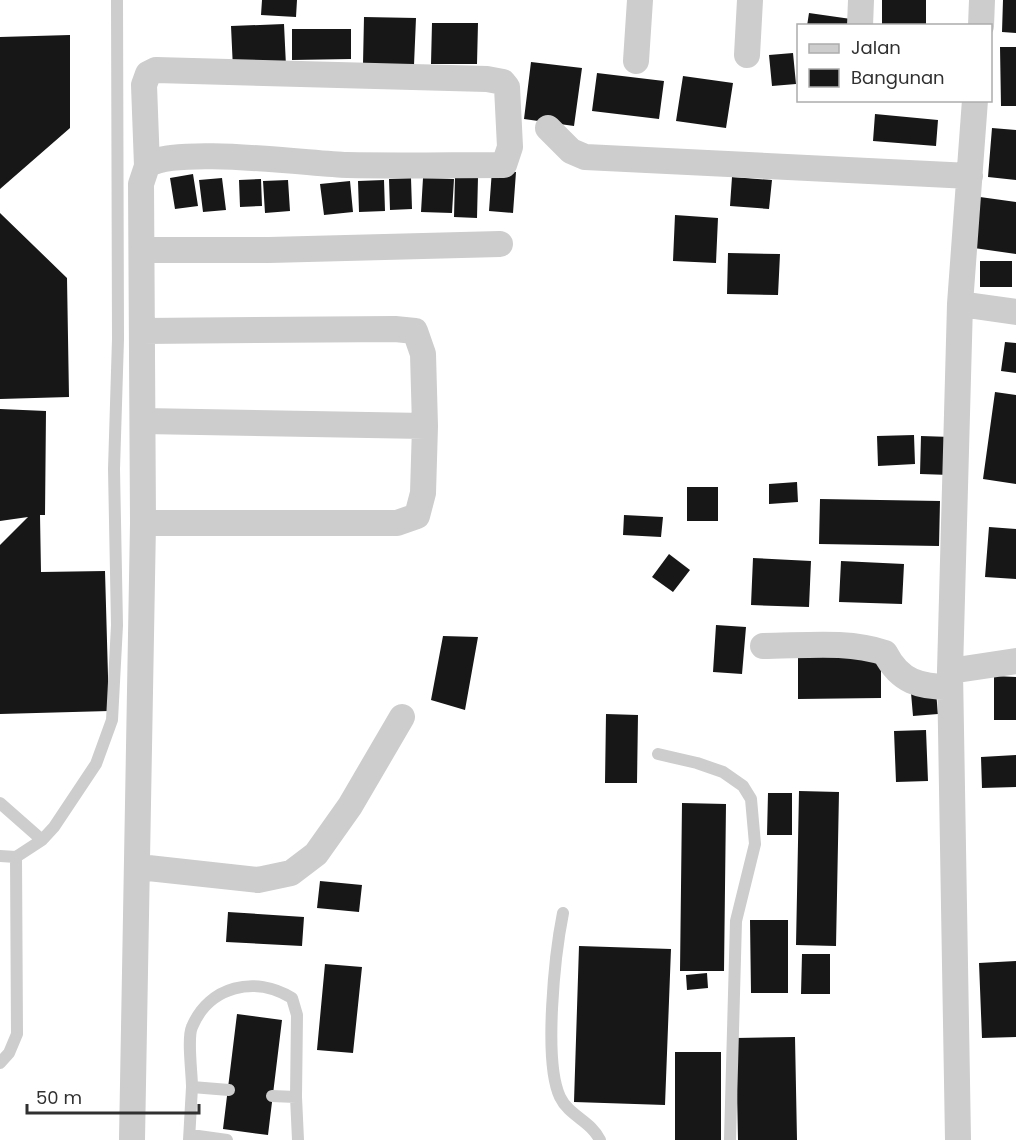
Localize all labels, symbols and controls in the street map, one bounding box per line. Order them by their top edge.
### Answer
legend [797,24,992,102]
text: Jalan [851,35,901,60]
text: Bangunan [851,65,945,90]
scale bar [27,1077,200,1115]
text: 50 m [36,1085,82,1110]

